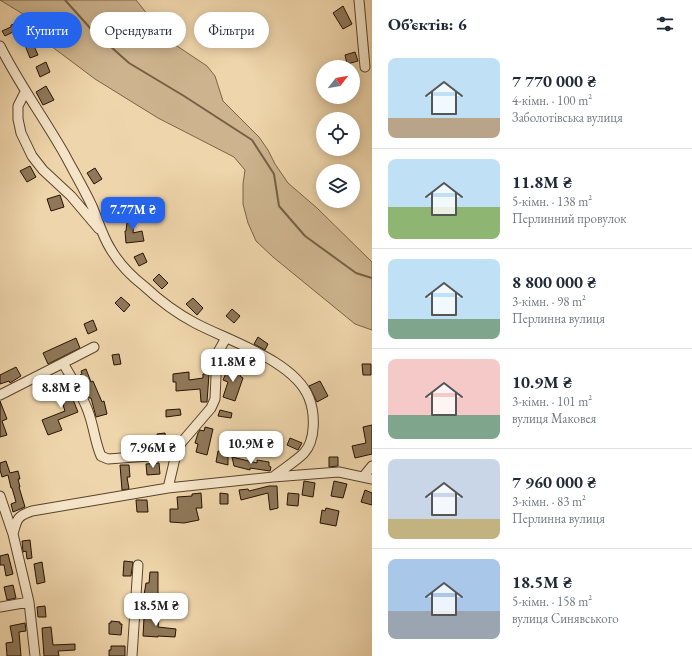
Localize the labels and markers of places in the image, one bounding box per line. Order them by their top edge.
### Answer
pin: 7.77M ₴ [96,197,170,231]
pin: 11.8M ₴ [196,349,270,383]
pin: 8.8M ₴ [28,375,94,409]
pin: 10.9M ₴ [214,431,288,465]
pin: 7.96M ₴ [116,435,190,469]
pin: 18.5M ₴ [119,593,193,627]

